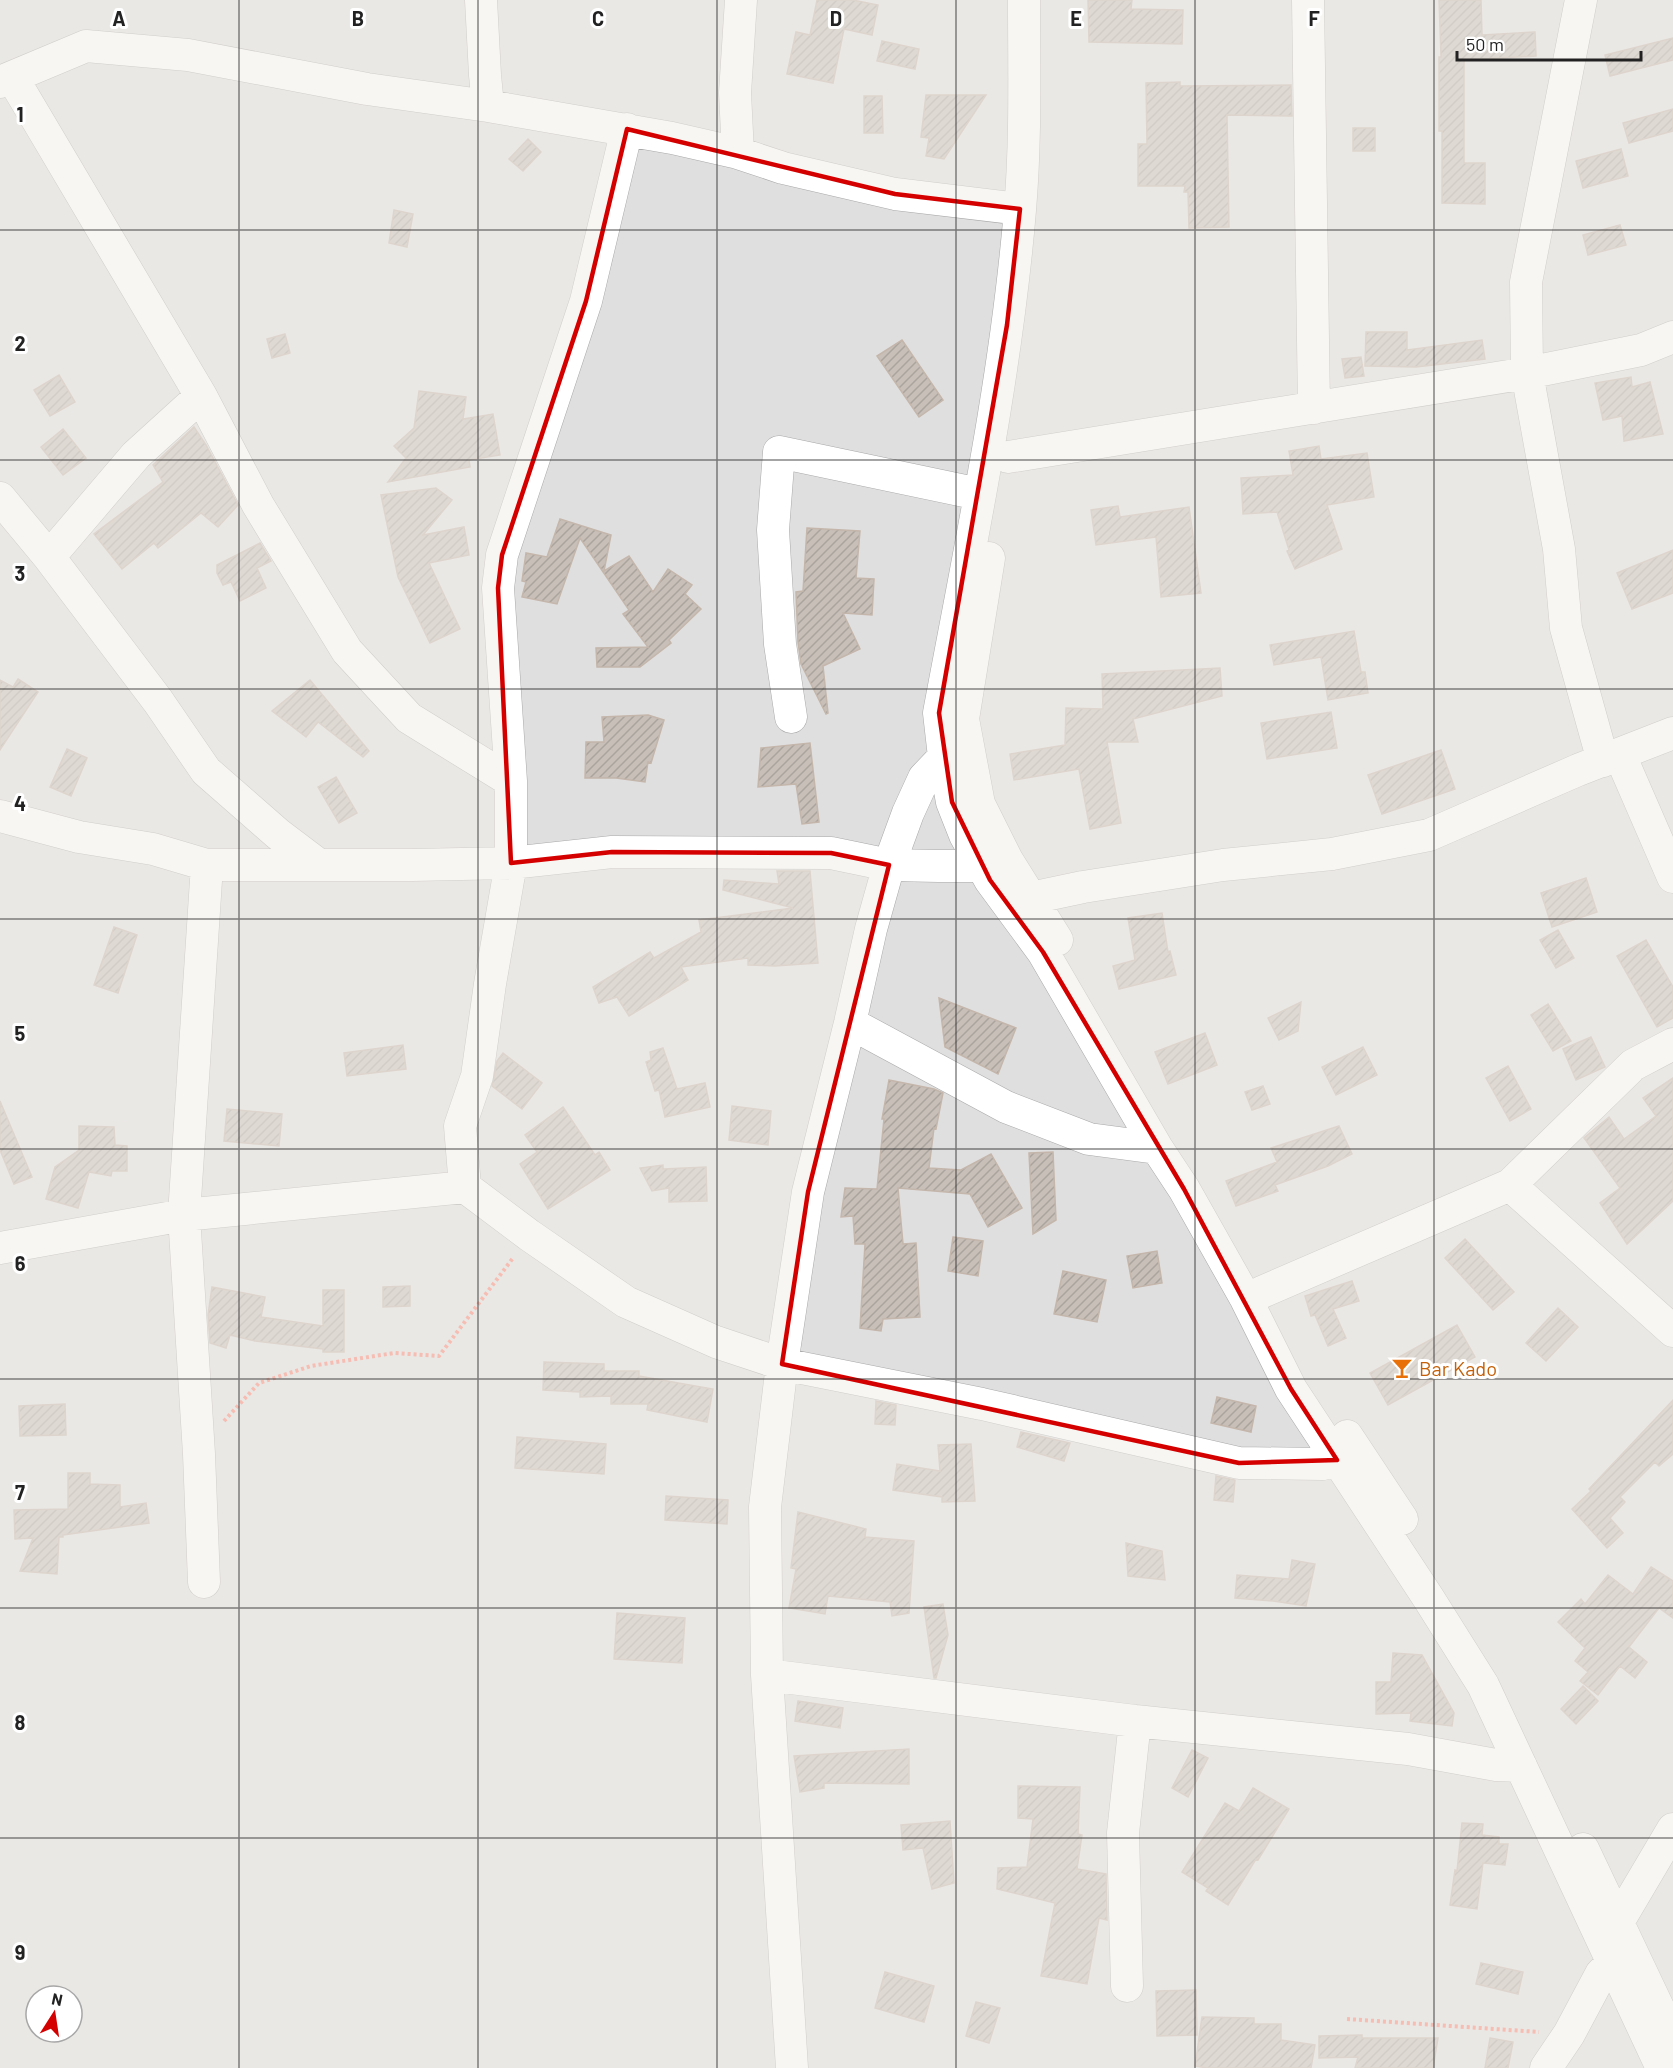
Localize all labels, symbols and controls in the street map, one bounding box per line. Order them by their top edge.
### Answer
text: A [112,6,126,30]
text: B [352,6,364,30]
text: C [592,6,604,30]
text: D [830,6,842,30]
text: E [1070,6,1082,30]
text: F [1308,6,1320,30]
scale bar [1457,24,1642,62]
text: 50 m [1466,33,1504,55]
text: 1 [16,102,24,126]
text: 2 [14,331,26,355]
text: 3 [15,561,25,585]
text: 4 [14,791,26,815]
text: 5 [15,1021,26,1045]
text: 6 [15,1251,26,1275]
bar icon: Bar Kado [1390,1356,1414,1380]
place label: Bar Kado [1419,1356,1497,1380]
text: 7 [15,1480,25,1504]
text: 8 [15,1710,26,1734]
text: 9 [15,1940,25,1964]
north arrow [24,1984,84,2044]
text: N [50,1988,64,2009]

